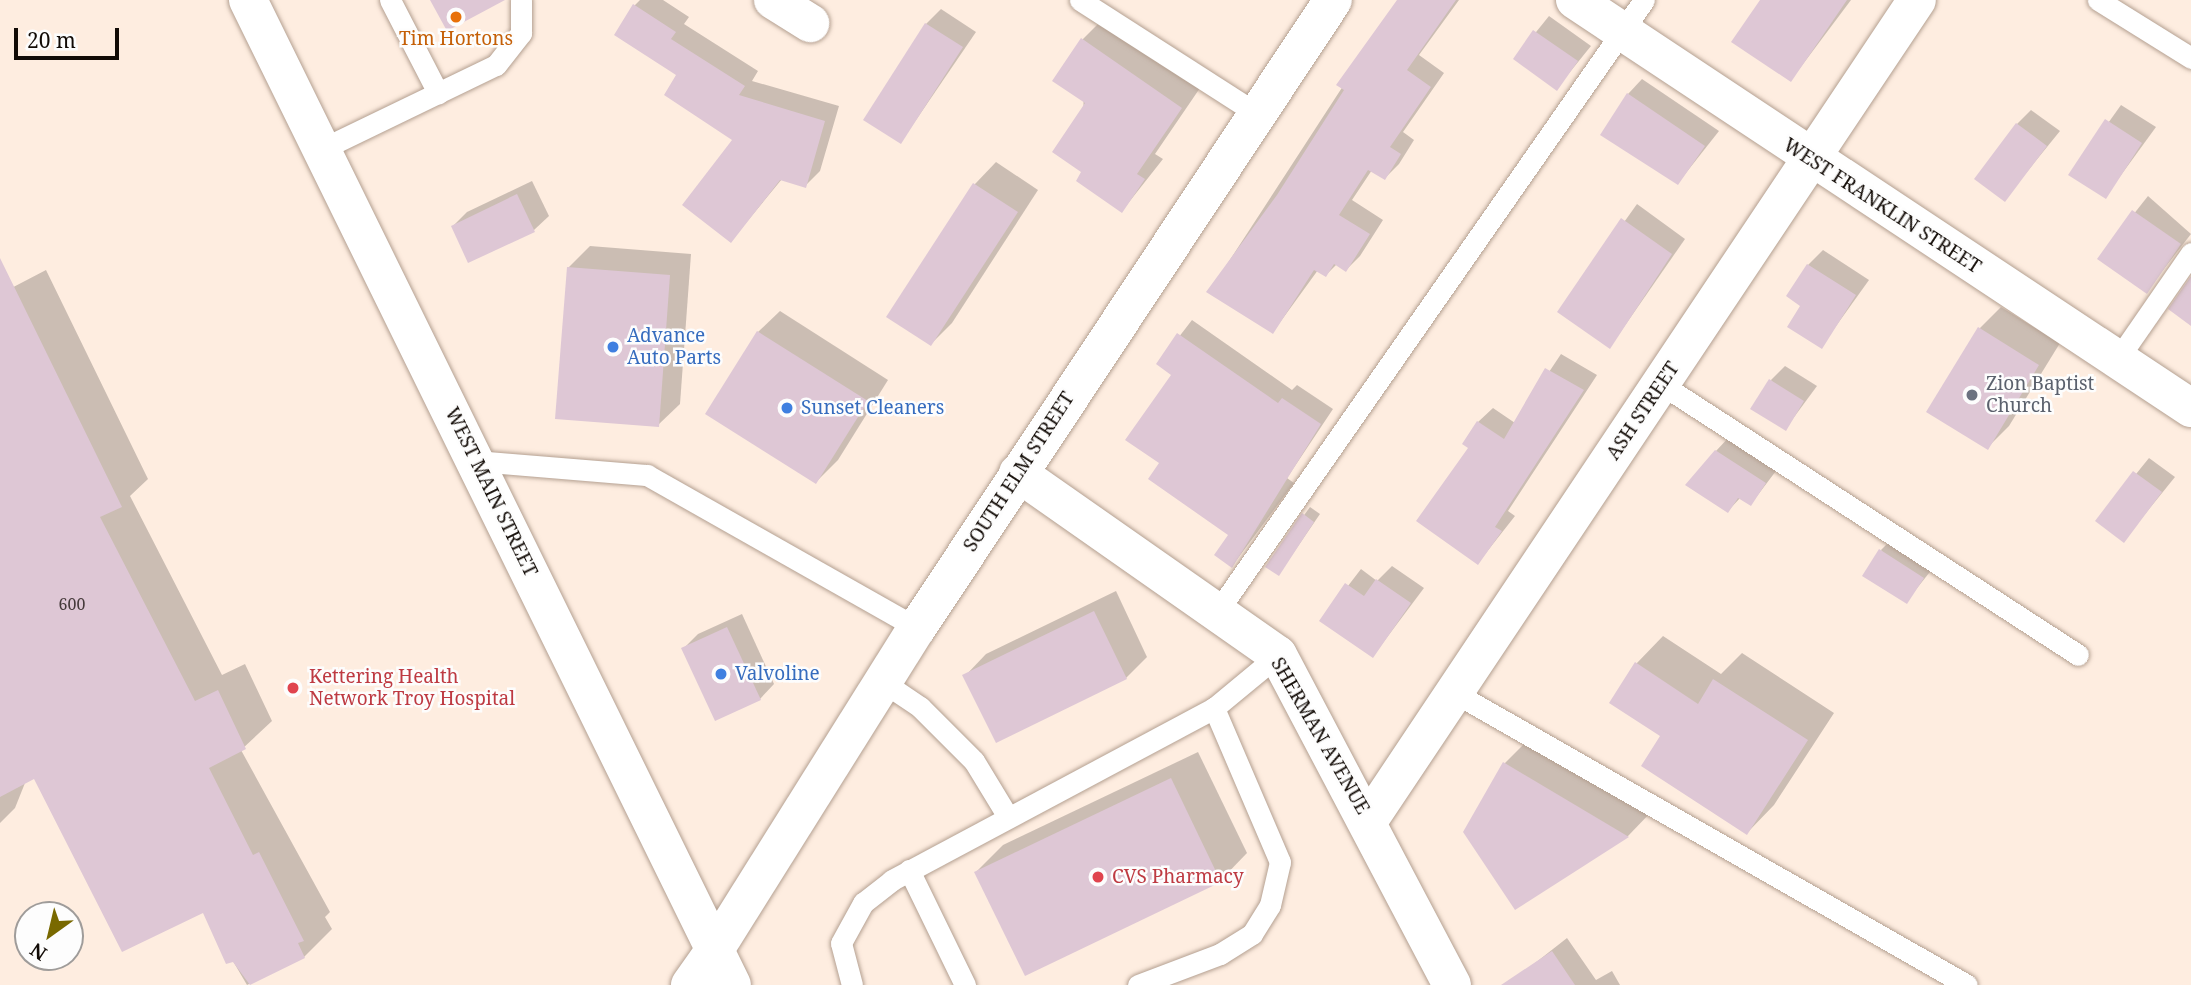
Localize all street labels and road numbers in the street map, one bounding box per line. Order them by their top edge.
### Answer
street label: WEST FRANKLIN STREET [1779,134,1985,278]
street label: ASH STREET [1602,358,1684,464]
street label: SOUTH ELM STREET [959,388,1079,556]
street label: WEST MAIN STREET [440,404,542,580]
street label: SHERMAN AVENUE [1266,654,1374,818]

